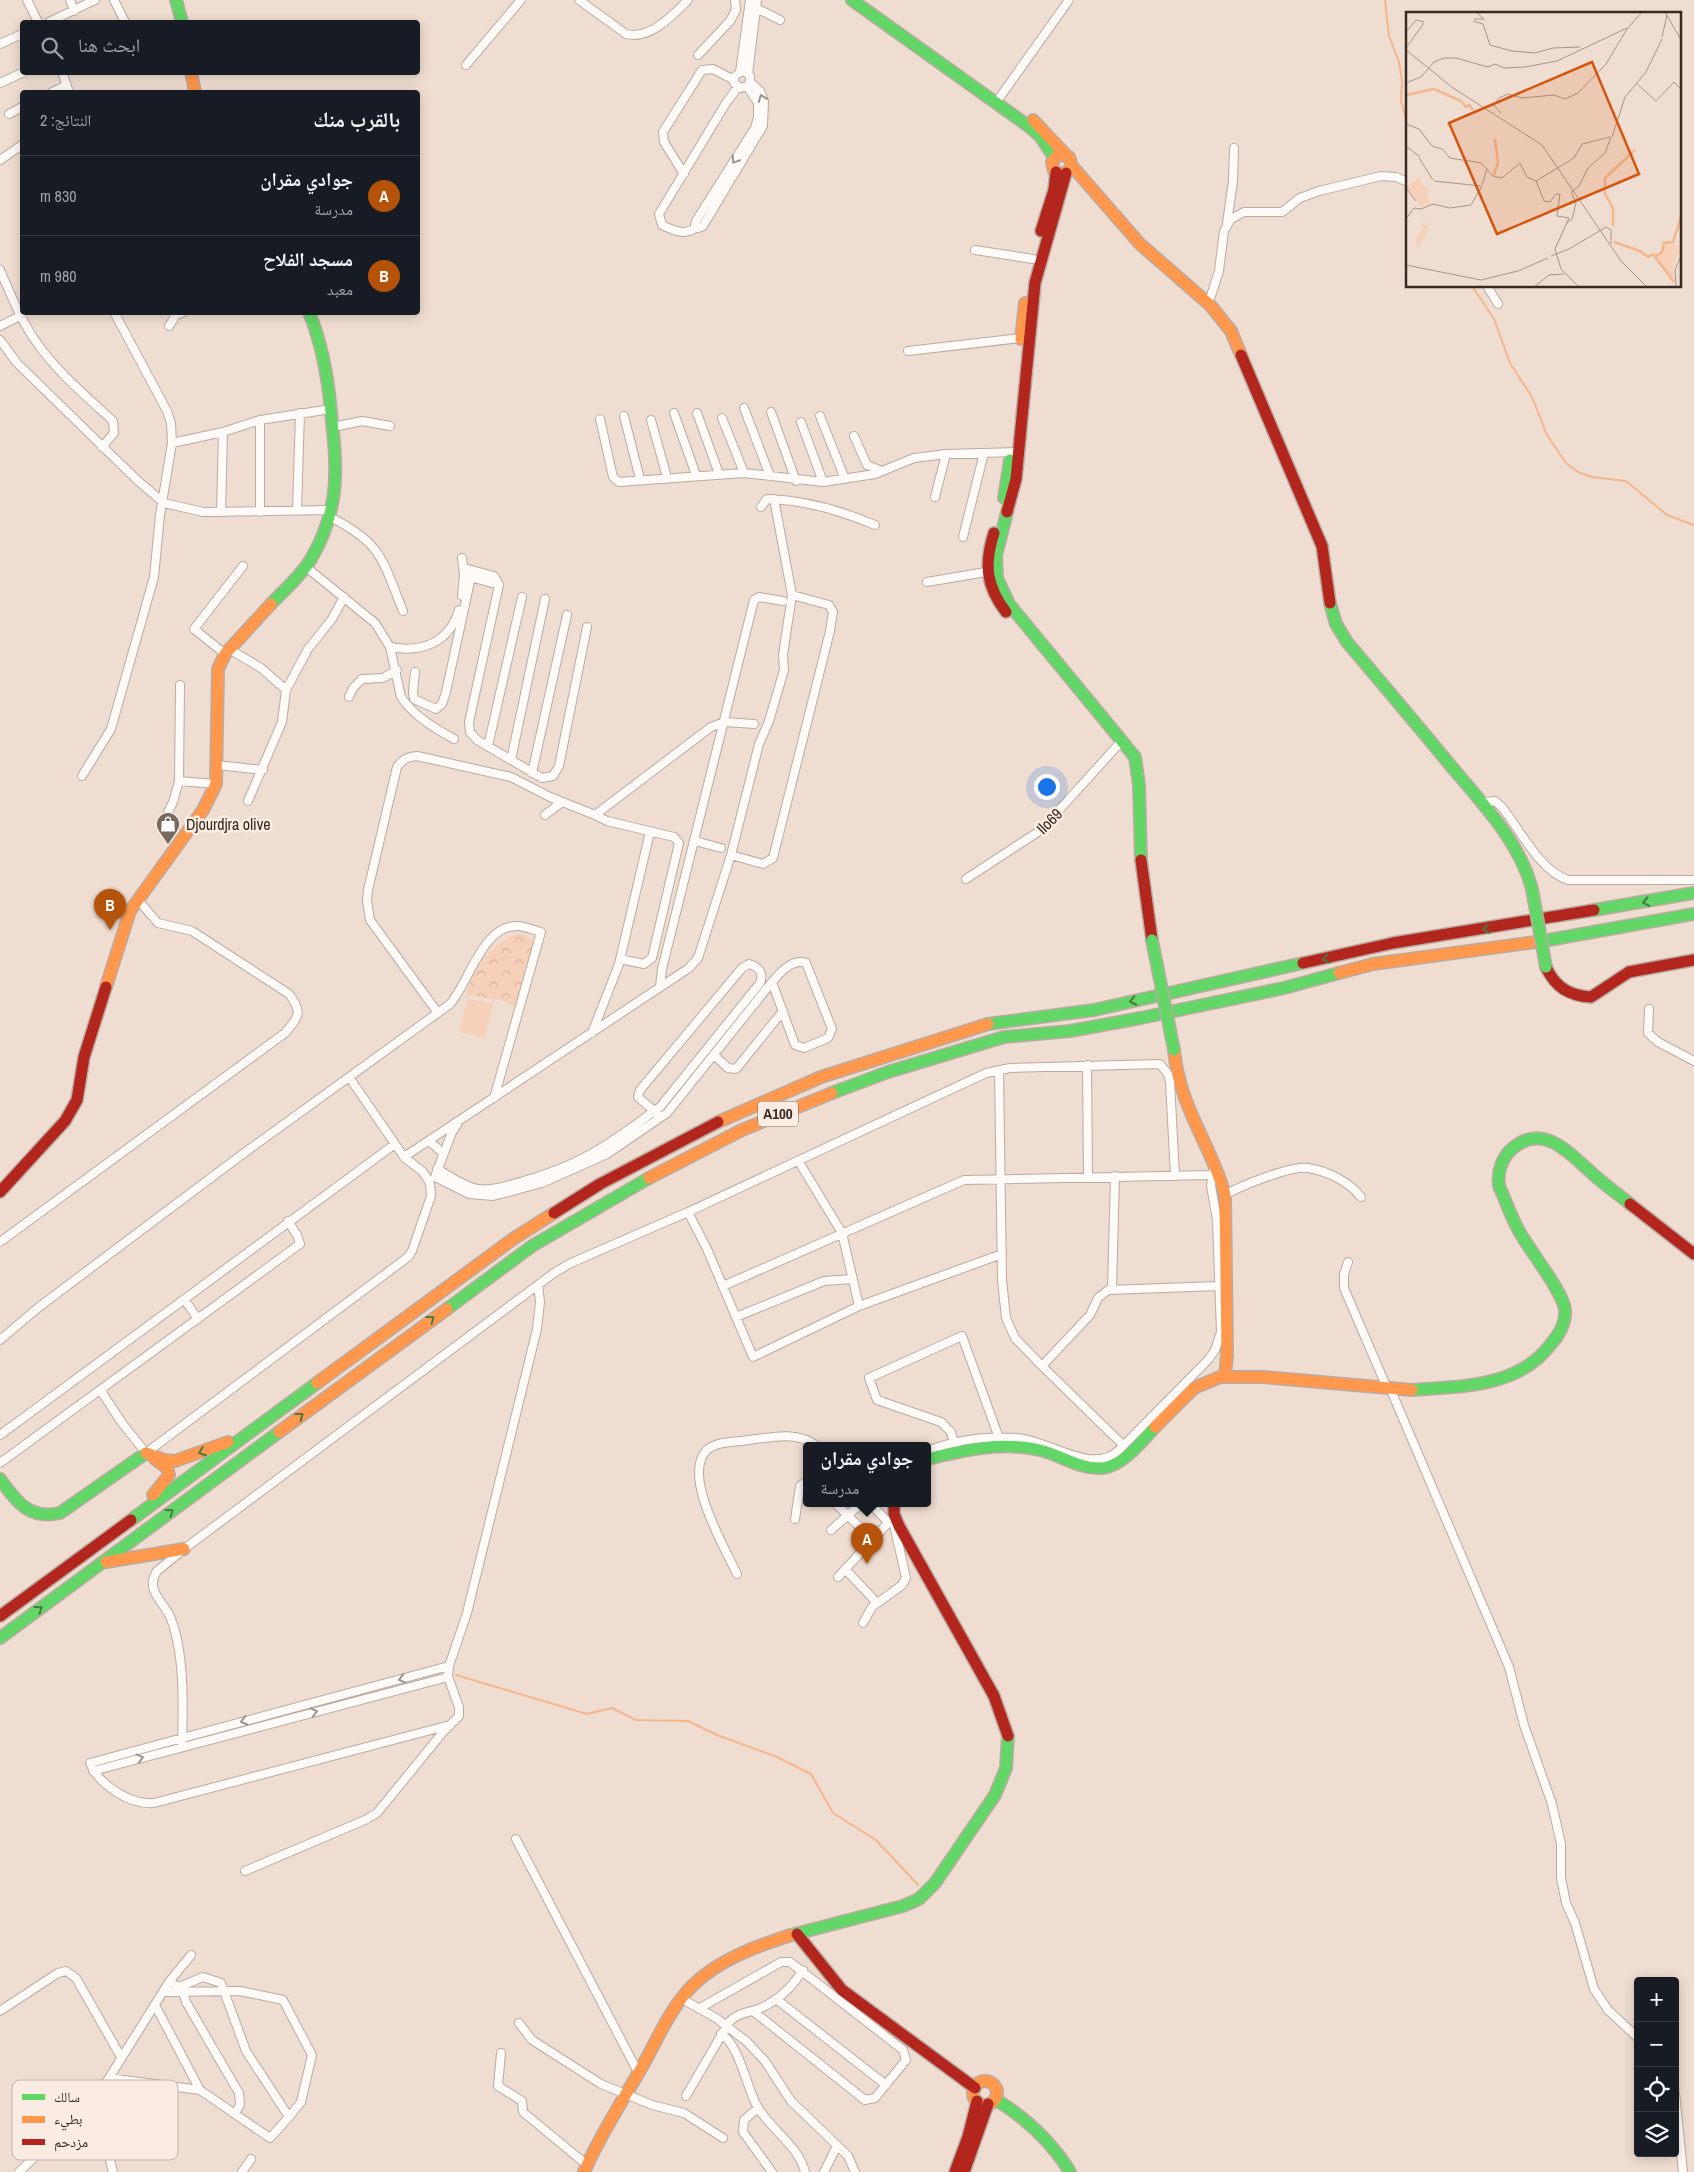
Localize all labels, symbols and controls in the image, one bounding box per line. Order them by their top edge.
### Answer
inset map [1406,12,1682,288]
search box [20,20,420,75]
text: ابحث هنا [78,32,140,58]
icon: search [38,34,66,62]
one-way arrow [758,94,768,103]
text: بالقرب منك [313,105,400,134]
text: النتائج: 2 [40,109,91,131]
one-way arrow [732,154,741,163]
text: جوادي مقران [260,166,353,192]
text: 830 m [40,185,76,207]
text: A [379,185,389,207]
text: مدرسة [314,198,353,220]
text: مسجد الفلاح [263,246,353,272]
text: 980 m [40,265,76,287]
text: B [379,265,389,287]
text: معبد [327,278,353,300]
your location [1034,774,1060,800]
street label: Ilo69 [1031,803,1067,839]
shop icon: Djourdjra olive [155,811,181,845]
place label: Djourdjra olive [186,813,271,835]
pin: B [94,889,126,930]
one-way arrow [1642,896,1651,906]
one-way arrow [1482,923,1490,934]
one-way arrow [1322,953,1331,964]
one-way arrow [1129,996,1138,1006]
road number: A100 [758,1102,798,1126]
one-way arrow [425,1317,434,1325]
one-way arrow [294,1413,304,1422]
popup [803,1442,931,1507]
text: جوادي مقران [821,1445,913,1471]
one-way arrow [198,1446,207,1456]
text: مدرسة [821,1477,859,1499]
one-way arrow [164,1510,173,1518]
pin: A [851,1523,883,1564]
one-way arrow [33,1607,42,1615]
one-way arrow [397,1673,406,1684]
one-way arrow [310,1707,318,1717]
one-way arrow [240,1715,249,1726]
one-way arrow [136,1753,145,1764]
map controls [1634,1977,1679,2157]
button: + [1634,1977,1679,2022]
button: − [1634,2022,1679,2067]
button: locate [1634,2067,1679,2112]
legend [12,2080,178,2160]
text: سالك [54,2088,80,2106]
text: بطيء [54,2110,83,2131]
button: layers [1634,2112,1679,2157]
text: مزدحم [54,2133,88,2152]

